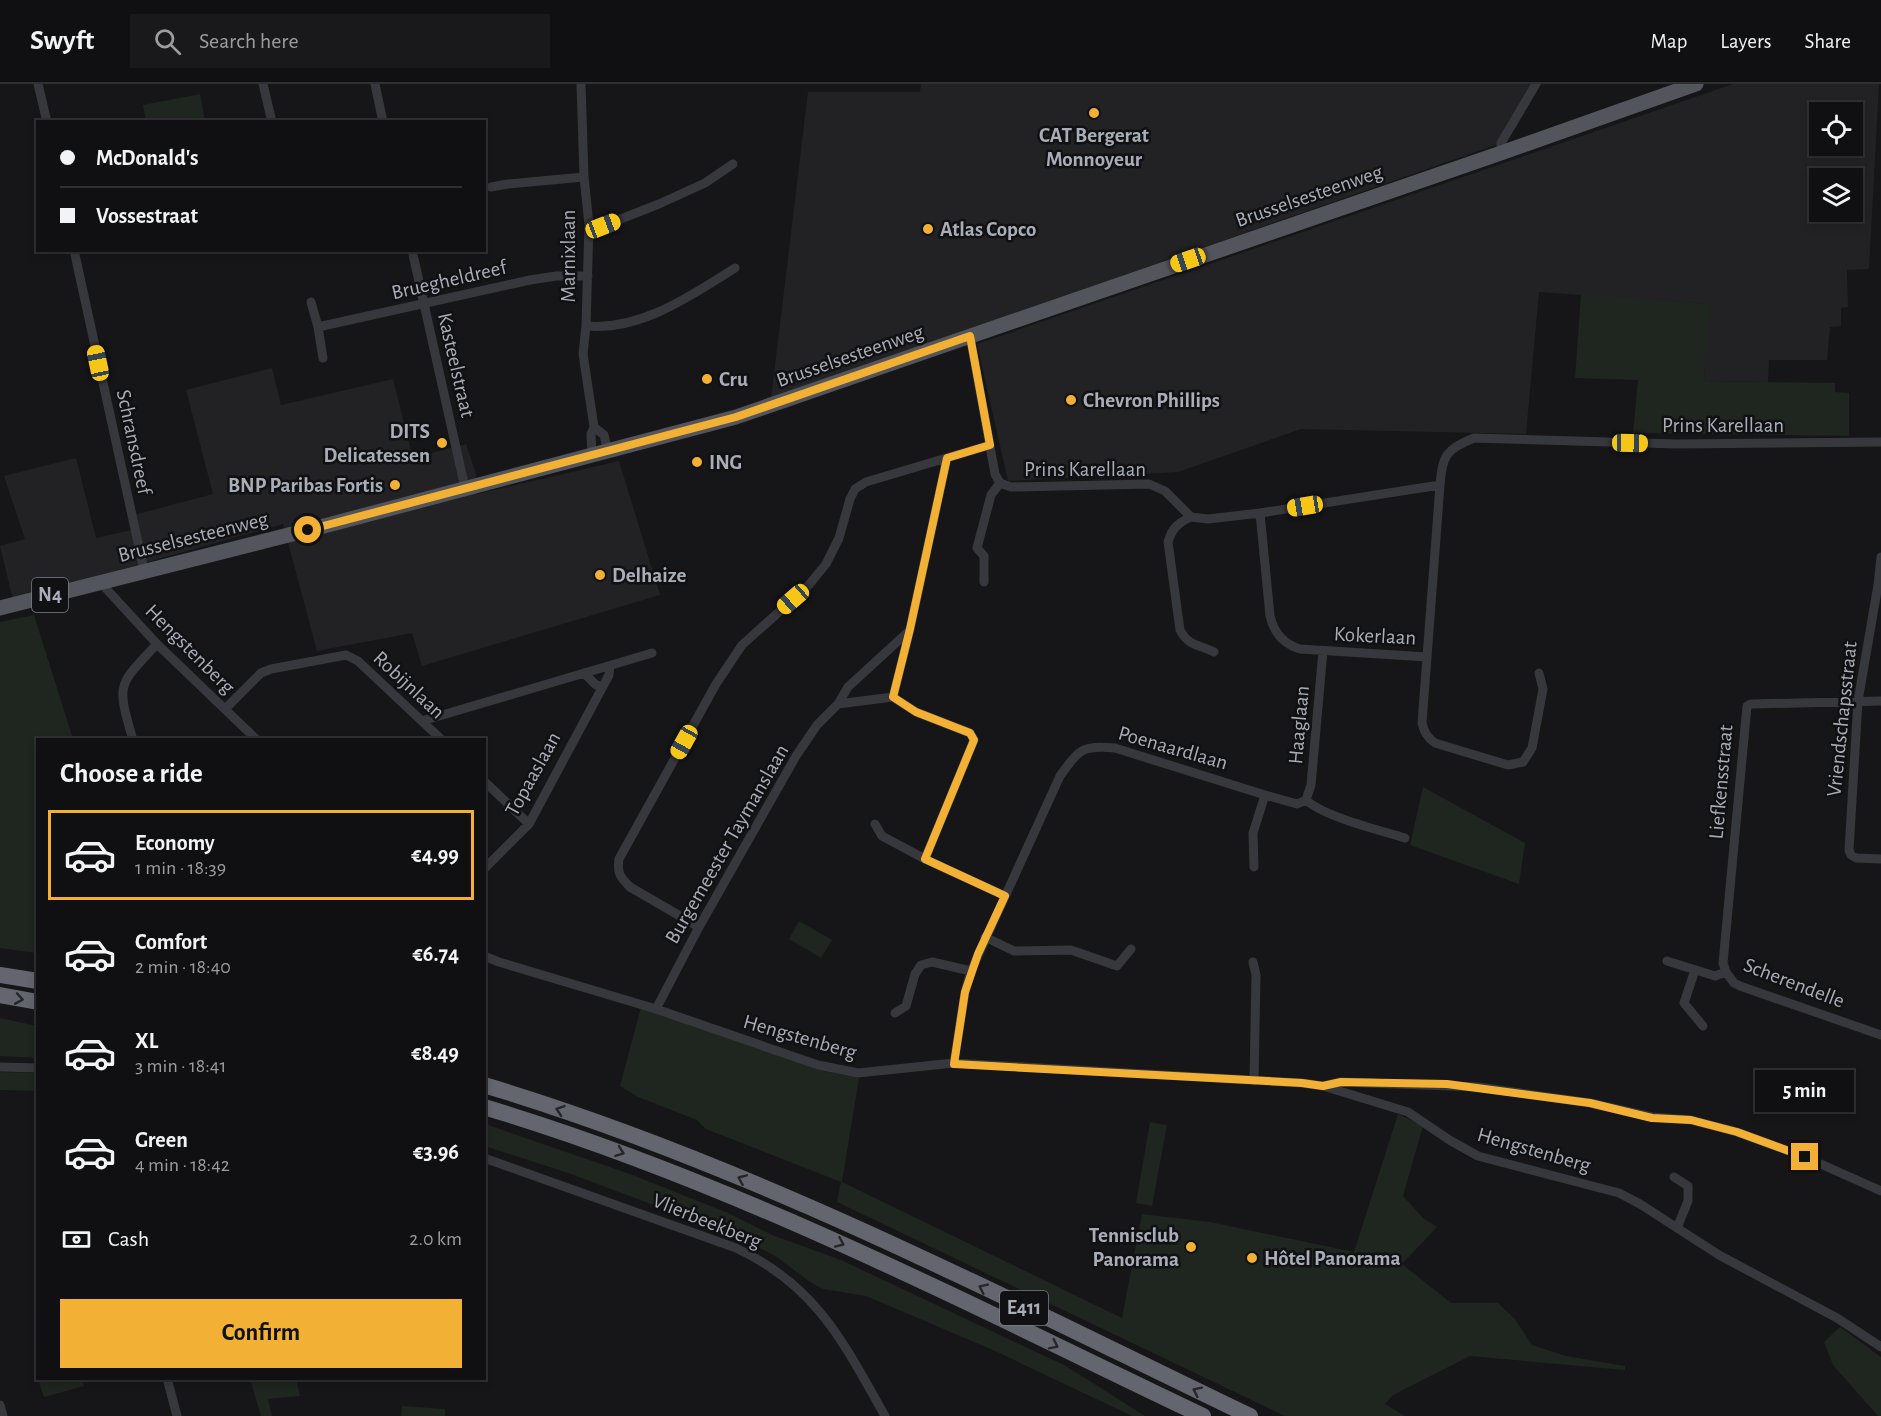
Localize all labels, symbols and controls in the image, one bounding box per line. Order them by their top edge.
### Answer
search box [130,14,550,68]
icon: search [151,25,184,58]
text: Swyft [30,27,94,55]
text: Search here [199,30,299,52]
text: Map [1651,31,1687,52]
text: Layers [1720,31,1771,52]
text: Share [1804,31,1851,52]
map controls [1809,102,1863,222]
button: locate [1809,102,1863,156]
marker: CAT Bergerat Monnoyeur [1087,106,1101,120]
place label: CAT Bergerat Monnoyeur [1039,125,1149,170]
text: McDonald's [96,147,198,169]
street label: Brusselsesteenweg [1233,161,1386,231]
button: layers [1809,168,1863,222]
text: Vossestraat [96,205,198,227]
street label: Marnixlaan [558,210,579,302]
car [583,211,623,241]
place label: Atlas Copco [940,219,1036,240]
marker: Atlas Copco [921,222,935,236]
car [1168,246,1208,274]
street label: Bruegheldreef [389,256,510,303]
street label: Kasteelstraat [434,311,478,420]
street label: Brusselsesteenweg [774,321,927,391]
car [85,344,111,382]
place label: Cru [719,369,748,390]
marker: Cru [700,372,714,386]
street label: Schransdreef [113,388,156,498]
place label: Chevron Phillips [1083,390,1220,411]
marker: Chevron Phillips [1064,393,1078,407]
street label: Prins Karellaan [1662,415,1784,436]
place label: DITS Delicatessen [324,421,430,466]
car [1612,434,1648,452]
marker: DITS Delicatessen [435,436,449,450]
place label: ING [709,452,742,473]
marker: ING [690,455,704,469]
street label: Prins Karellaan [1024,459,1146,480]
place label: BNP Paribas Fortis [228,475,383,496]
marker: BNP Paribas Fortis [388,478,402,492]
car [1286,494,1324,518]
street label: Brusselsesteenweg [116,508,271,566]
route start [294,516,321,543]
place label: Delhaize [612,565,687,586]
marker: Delhaize [593,568,607,582]
road number: N4 [32,578,68,612]
car [774,580,812,618]
street label: Hengstenberg [141,600,239,698]
street label: Kokerlaan [1333,623,1417,649]
street label: Vriendschapsstraat [1823,640,1861,798]
street label: Robijnlaan [369,647,449,723]
street label: Haaglaan [1285,685,1313,765]
car [667,722,701,762]
street label: Poenaardlaan [1116,722,1230,774]
street label: Liefkensstraat [1706,724,1736,840]
street label: Topaaslaan [501,729,565,819]
street label: Burgemeester Taymanslaan [661,741,793,947]
text: Choose a ride [60,760,203,787]
icon: car [63,828,117,882]
text: Economy [135,832,215,854]
text: €4.99 [411,844,459,866]
text: 1 min · 18:39 [135,858,226,878]
icon: car [63,927,117,981]
text: Comfort [135,931,207,953]
text: €6.74 [412,943,459,965]
street label: Scherendelle [1741,954,1847,1012]
text: 2 min · 18:40 [135,957,231,977]
one-way arrow [14,992,23,1004]
street label: Hengstenberg [741,1011,860,1063]
icon: car [63,1026,117,1080]
text: XL [135,1030,158,1052]
text: €8.49 [411,1042,459,1064]
text: 3 min · 18:41 [135,1056,226,1076]
callout: 5 min [1756,1070,1854,1112]
text: 5 min [1783,1081,1826,1101]
one-way arrow [555,1105,566,1117]
street label: Hengstenberg [1475,1124,1594,1176]
icon: car [63,1125,117,1179]
text: Green [135,1129,188,1151]
text: €3.96 [413,1141,459,1163]
route end [1791,1143,1818,1170]
one-way arrow [614,1145,624,1158]
text: 4 min · 18:42 [135,1155,230,1175]
one-way arrow [738,1174,749,1186]
street label: Vlierbeekberg [649,1190,765,1253]
icon: cash [60,1223,93,1256]
place label: Tennisclub Panorama [1089,1225,1179,1270]
text: Cash [108,1228,149,1250]
text: 2.0 km [409,1229,462,1249]
one-way arrow [834,1236,845,1248]
marker: Tennisclub Panorama [1184,1240,1198,1254]
place label: Hôtel Panorama [1264,1248,1401,1269]
marker: Hôtel Panorama [1245,1251,1259,1265]
one-way arrow [979,1284,990,1296]
road number: E411 [1000,1291,1048,1325]
button: Confirm [60,1299,462,1368]
one-way arrow [1048,1337,1059,1349]
one-way arrow [1193,1386,1204,1398]

